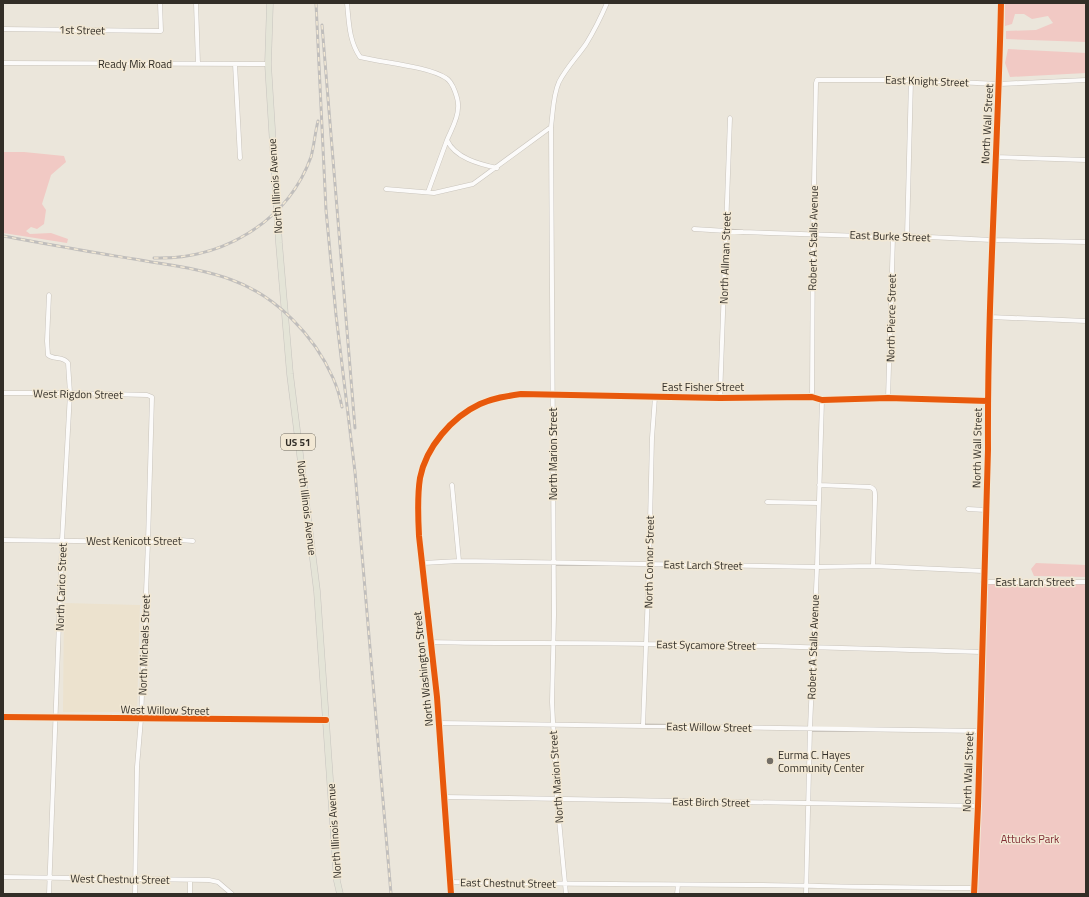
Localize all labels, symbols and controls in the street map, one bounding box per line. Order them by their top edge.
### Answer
street label: 1st Street [59,22,105,38]
street label: Ready Mix Road [98,56,172,72]
street label: East Knight Street [885,72,969,90]
street label: North Wall Street [977,83,997,164]
street label: North Illinois Avenue [264,137,286,234]
street label: Robert A Stalls Avenue [804,185,822,291]
street label: North Allman Street [715,212,735,304]
street label: East Burke Street [849,227,931,245]
street label: North Pierce Street [882,274,900,362]
street label: East Fisher Street [662,379,744,395]
street label: West Rigdon Street [33,385,123,403]
street label: North Marion Street [545,408,561,500]
street label: North Wall Street [968,408,986,488]
road number: US 51 [281,434,315,450]
street label: North Illinois Avenue [293,460,321,557]
street label: North Connor Street [640,515,658,609]
street label: West Kenicott Street [86,533,182,549]
street label: North Carico Street [51,543,71,631]
street label: East Larch Street [663,556,743,574]
street label: East Larch Street [996,574,1075,590]
street label: North Michaels Street [134,594,154,696]
street label: Robert A Stalls Avenue [803,594,823,700]
street label: North Washington Street [409,611,437,727]
street label: East Sycamore Street [656,636,756,654]
street label: West Willow Street [121,701,210,719]
street label: East Willow Street [666,718,752,736]
street label: North Marion Street [545,730,567,824]
street label: North Wall Street [959,732,977,812]
place label: Eurma C. Hayes Community Center [778,747,865,776]
marker: Eurma C. Hayes Community Center [765,756,775,766]
street label: North Illinois Avenue [323,782,345,879]
street label: East Birch Street [672,793,750,811]
park label: Attucks Park [1001,831,1060,847]
street label: West Chestnut Street [70,870,170,888]
street label: East Chestnut Street [460,874,556,892]

